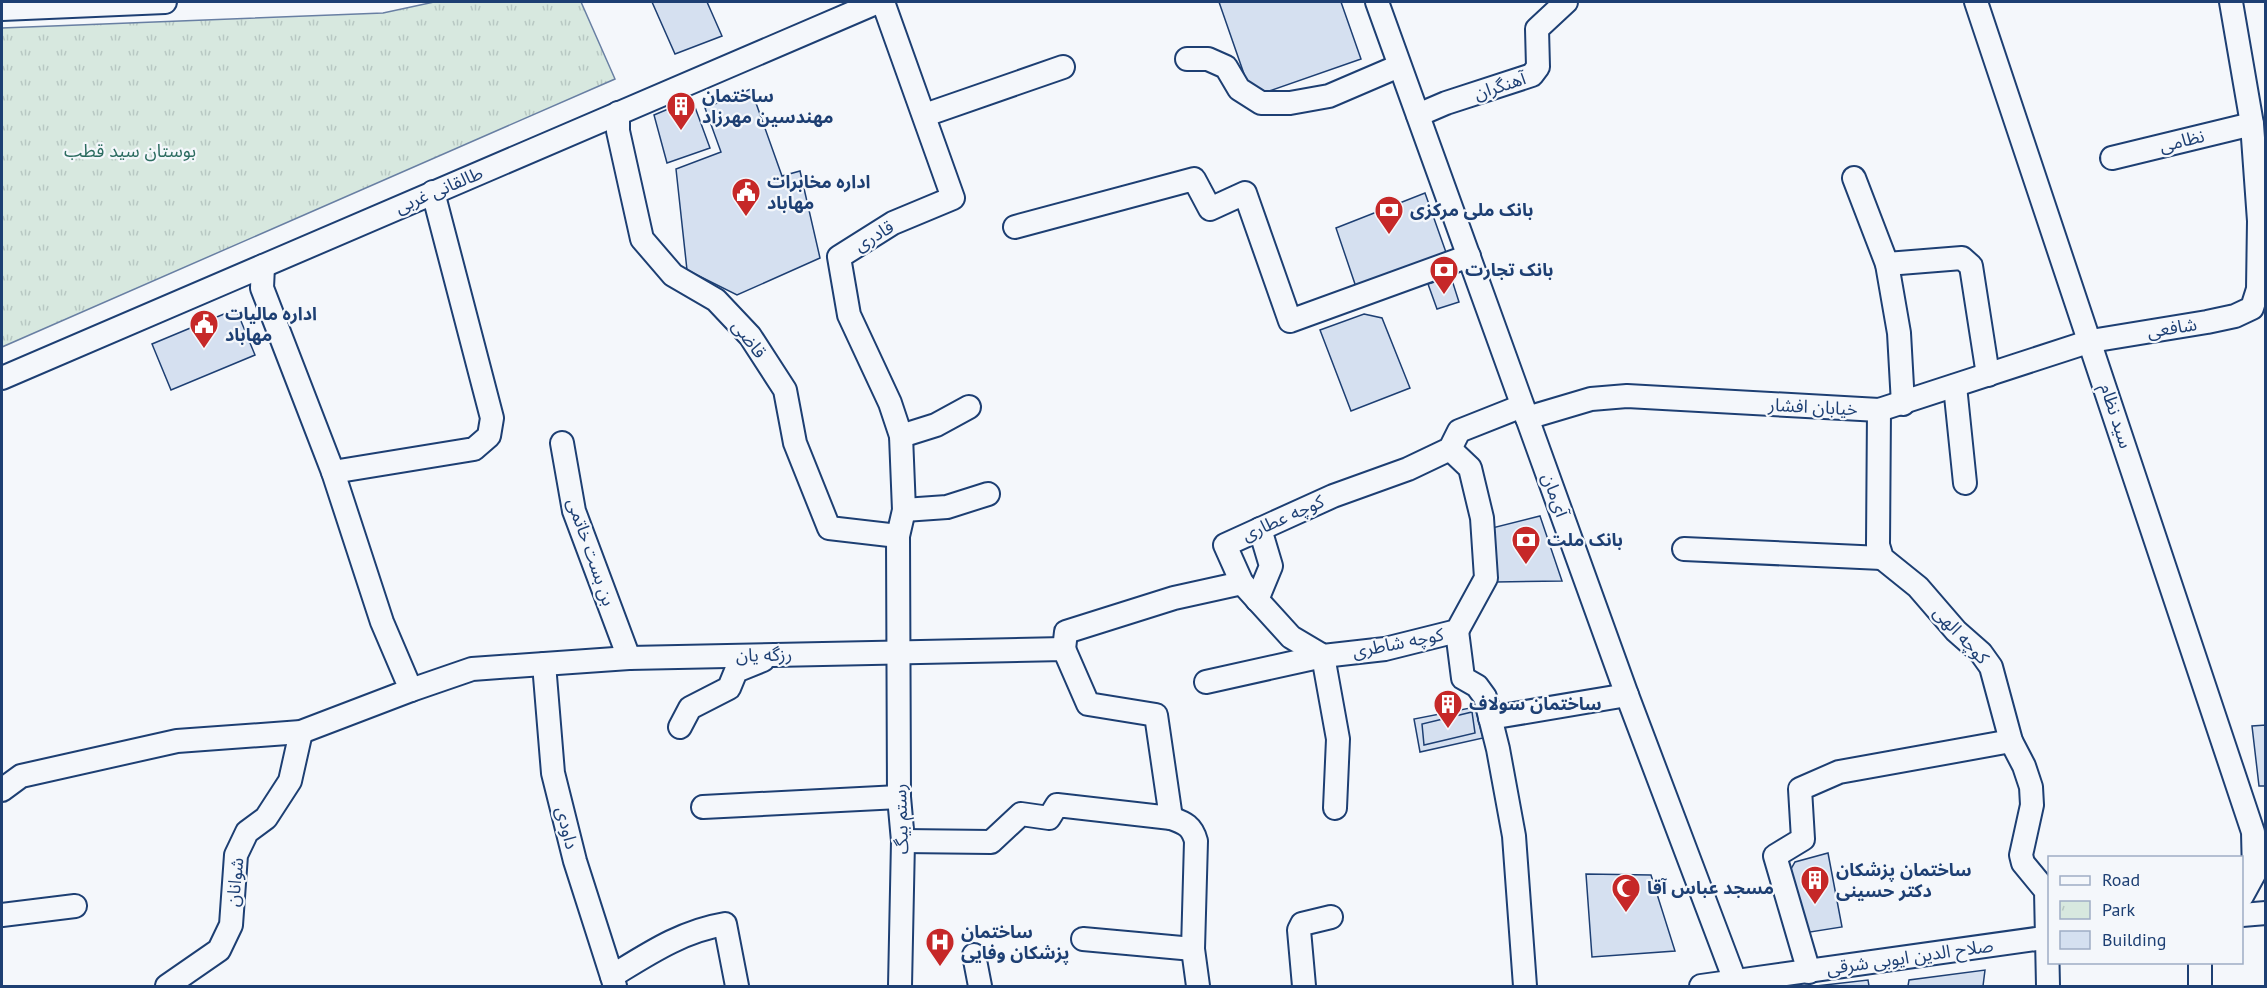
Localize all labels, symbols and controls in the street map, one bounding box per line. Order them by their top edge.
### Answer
street label: آهنگران [1471,66,1529,105]
place label: ساختمان مهندسین مهرزاد [702,84,833,128]
building icon: ساختمان مهندسین مهرزاد [665,90,697,132]
street label: نظامی [2157,124,2207,157]
park label: بوستان سید قطب [64,139,196,162]
street label: طالقانی غربی [392,161,486,218]
place label: اداره مخابرات مهاباد [767,170,870,214]
public building icon: اداره مخابرات مهاباد [730,176,762,218]
bank icon: بانک ملی مرکزی [1373,194,1405,236]
place label: بانک ملی مرکزی [1410,198,1533,221]
street label: قادری [850,215,898,256]
bank icon: بانک تجارت [1428,254,1460,296]
place label: بانک تجارت [1465,258,1554,281]
place label: اداره مالیات مهاباد [225,302,317,346]
public building icon: اداره مالیات مهاباد [188,308,220,350]
street label: شافعی [2145,312,2198,343]
street label: قاضی [727,315,772,363]
street label: سید نظام [2092,381,2138,452]
street label: خیابان افشار [1767,393,1858,420]
street label: آی‌مان [1537,470,1574,521]
street label: کوچه عطاری [1238,489,1328,546]
street label: بن بست خاتمی [562,495,621,609]
bank icon: بانک ملت [1510,524,1542,566]
place label: بانک ملت [1547,528,1623,551]
street label: کوچه الهی [1929,601,1995,669]
street label: کوچه شاطری [1350,622,1446,663]
street label: رزگه یان [736,643,792,666]
building icon: ساختمان سولاف [1432,688,1464,730]
place label: ساختمان سولاف [1469,692,1602,715]
street label: رستم بیگ [888,783,915,855]
street label: داودی [551,804,584,852]
street label: شوانان [220,856,249,908]
legend [2048,856,2243,964]
place label: ساختمان پزشکان دکتر حسینی [1836,858,1972,902]
building icon: ساختمان پزشکان دکتر حسینی [1799,864,1831,906]
text: Road [2102,868,2140,891]
mosque icon: مسجد عباس آقا [1610,872,1642,914]
place label: مسجد عباس آقا [1647,876,1774,899]
text: Park [2102,898,2135,921]
place label: ساختمان پزشکان وفایی [961,920,1070,965]
hospital icon: ساختمان پزشکان وفایی [924,926,956,968]
text: Building [2102,928,2166,951]
street label: صلاح الدین ایوبی شرقی [1825,933,1995,982]

